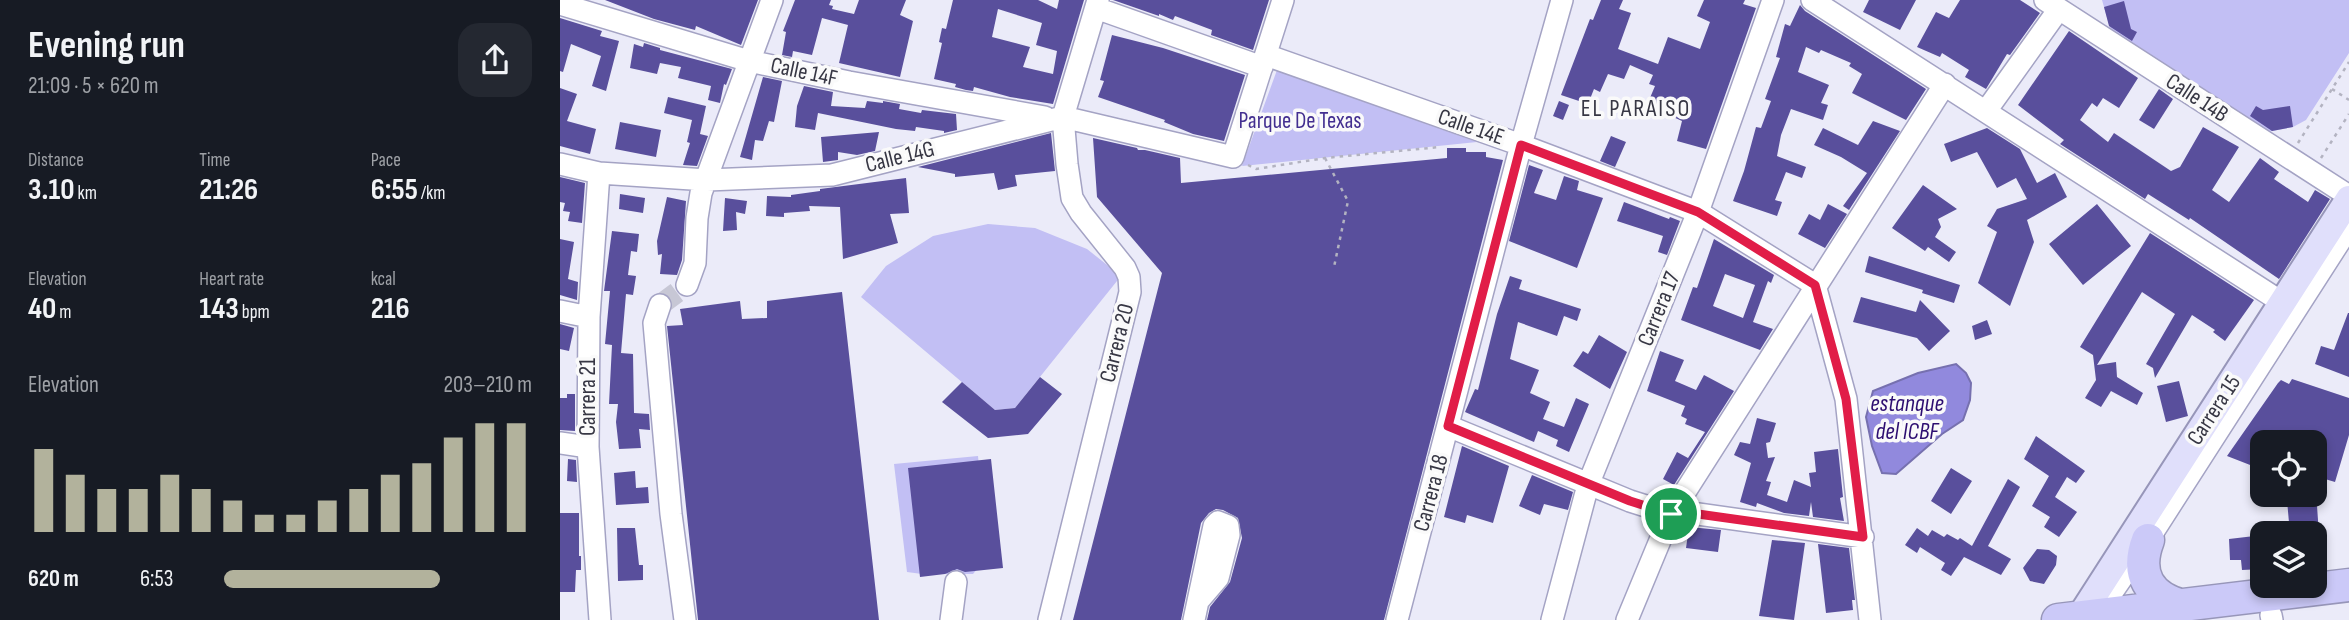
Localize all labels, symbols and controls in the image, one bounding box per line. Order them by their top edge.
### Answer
text: Evening run [28,23,185,68]
button: share [458,23,532,97]
street label: Calle 14F [768,51,840,93]
street label: Calle 14B [2160,67,2234,129]
text: 21:09 · 5 × 620 m [28,72,158,100]
district label: EL PARAISO [1581,94,1691,123]
street label: Calle 14E [1434,103,1508,151]
park label: Parque De Texas [1238,107,1362,135]
street label: Calle 14G [863,135,937,179]
text: Distance [28,149,84,172]
text: Time [199,149,230,172]
text: Pace [371,149,401,172]
text: 3.10 [28,172,75,208]
text: 21:26 [199,172,258,208]
text: 6:55 [371,172,418,208]
text: km [75,182,97,205]
text: /km [418,182,446,205]
text: Elevation [28,268,87,291]
text: Heart rate [199,268,264,291]
text: kcal [371,268,396,291]
street label: Carrera 17 [1631,268,1687,350]
text: 40 [28,291,56,327]
text: 143 [199,291,239,327]
text: 216 [371,291,410,327]
text: m [56,301,71,324]
text: bpm [239,301,270,324]
street label: Carrera 20 [1094,301,1140,385]
street label: Carrera 21 [574,358,602,436]
street label: Carrera 15 [2181,370,2247,450]
text: Elevation [28,371,99,399]
text: 203–210 m [444,371,532,399]
water label: estanque del ICBF [1870,389,1944,446]
map controls [2250,430,2327,598]
button: locate [2250,430,2327,507]
street label: Carrera 18 [1407,451,1455,535]
pin [1641,484,1701,544]
icon: arrive [1652,495,1690,533]
button: layers [2250,521,2327,598]
text: 620 m [28,565,79,593]
text: 6:53 [140,565,173,593]

